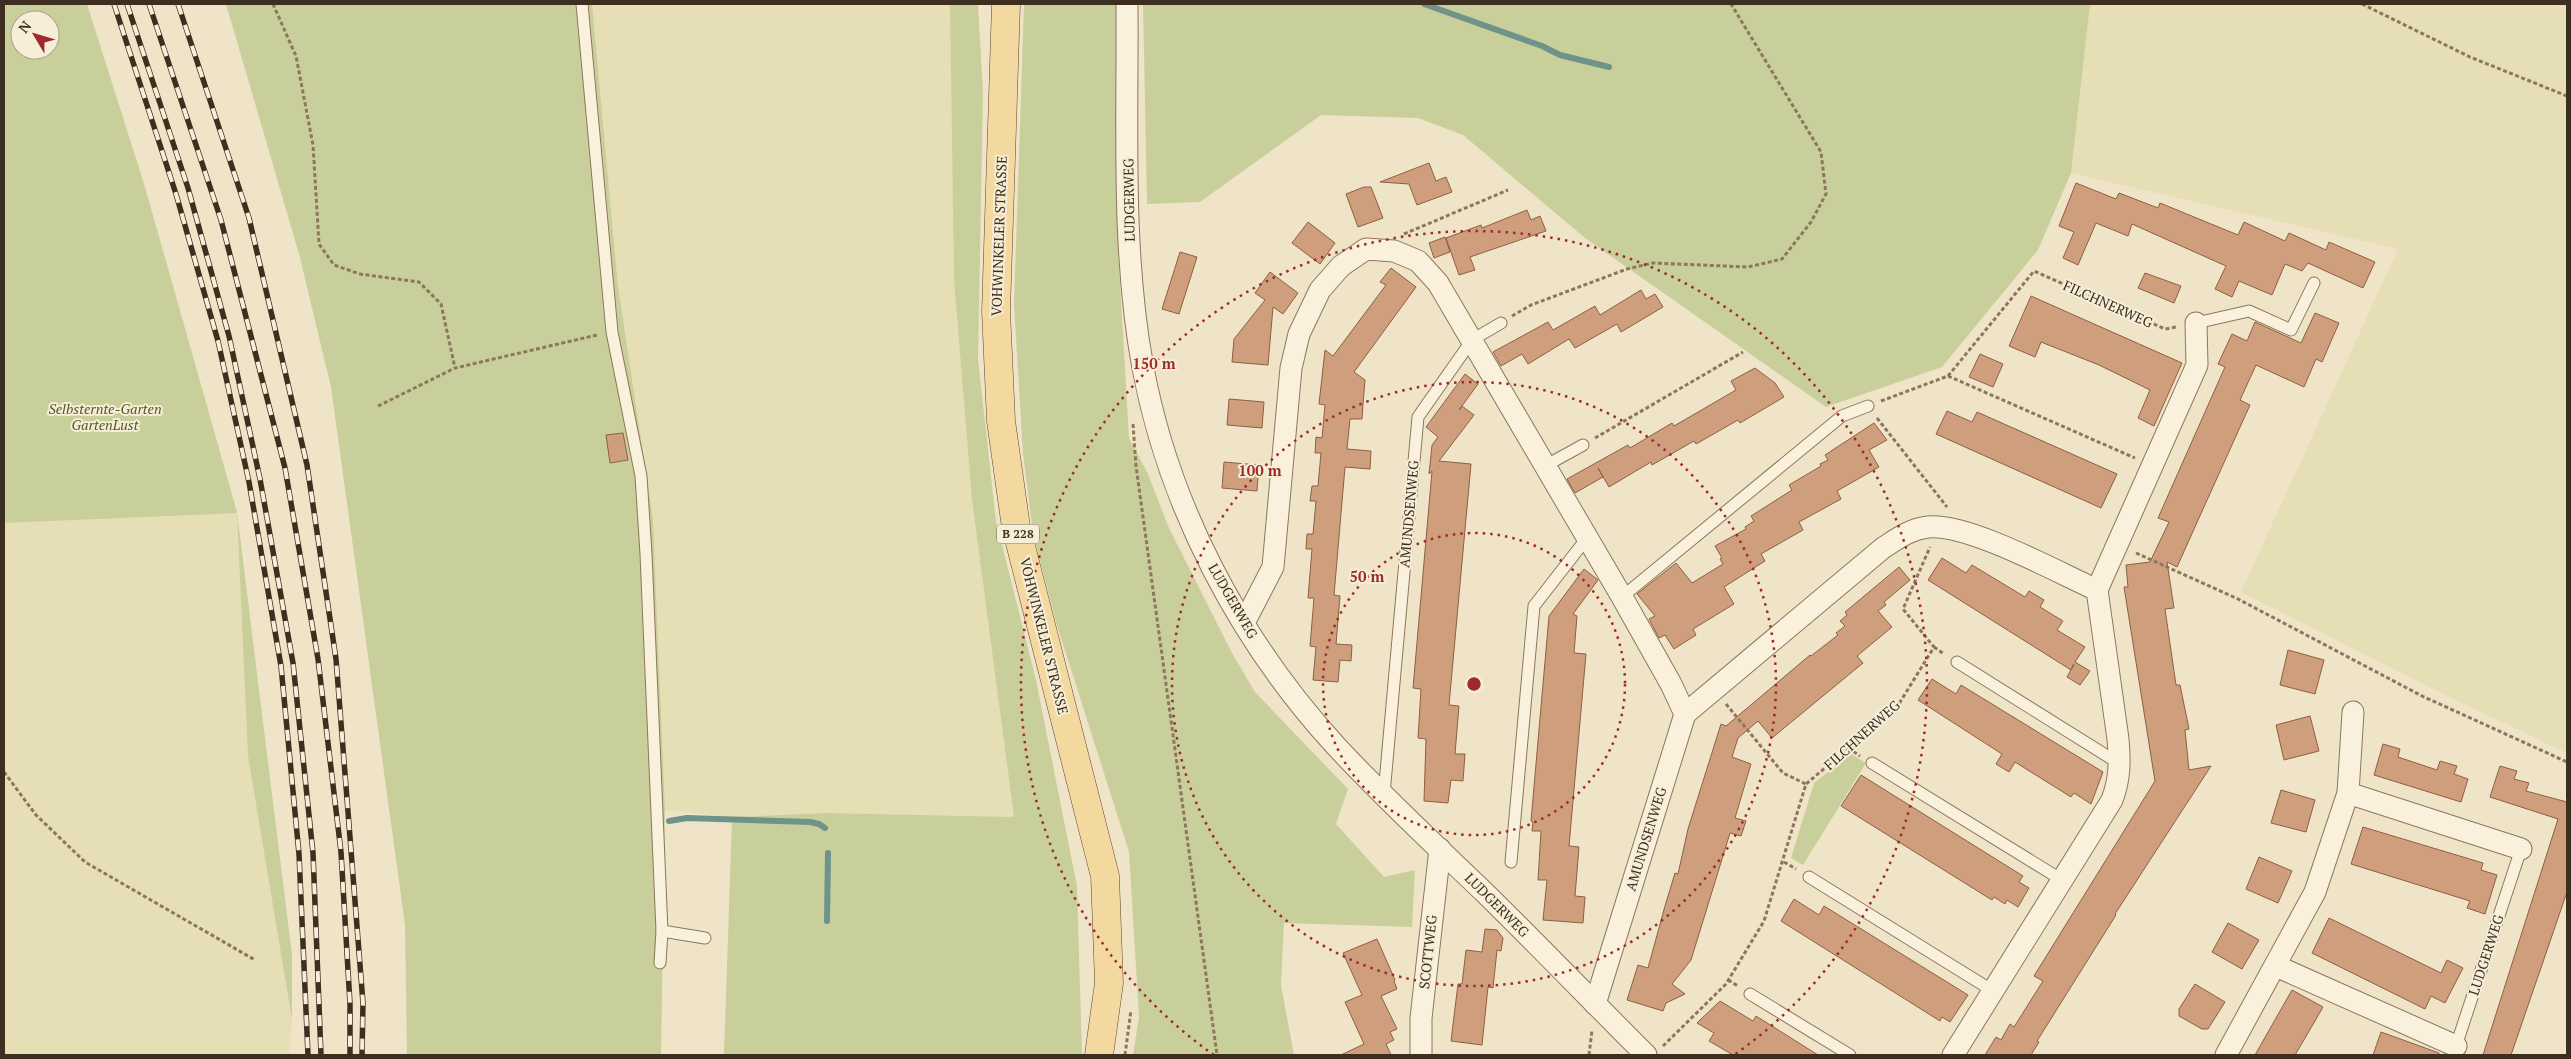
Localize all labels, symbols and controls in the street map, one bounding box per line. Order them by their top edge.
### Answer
north arrow [10,10,60,60]
text: N [14,16,35,37]
street label: VOHWINKELER STRASSE [986,155,1011,317]
street label: LUDGERWEG [1118,158,1139,242]
street label: FILCHNERWEG [2060,275,2156,332]
text: 150 m [1132,353,1176,373]
park label: Selbsternte-Garten GartenLust [48,399,162,434]
street label: AMUNDSENWEG [1394,459,1423,569]
text: 100 m [1238,460,1282,480]
road number: B 228 [997,524,1039,544]
street label: VOHWINKELER STRASSE [1016,555,1073,716]
street label: LUDGERWEG [1204,560,1263,642]
text: 50 m [1350,566,1385,586]
centre of rings [1465,675,1483,693]
street label: FILCHNERWEG [1819,695,1904,774]
street label: AMUNDSENWEG [1621,784,1671,893]
street label: LUDGERWEG [1461,868,1534,941]
street label: LUDGERWEG [2464,912,2508,998]
street label: SCOTTWEG [1414,914,1441,990]

